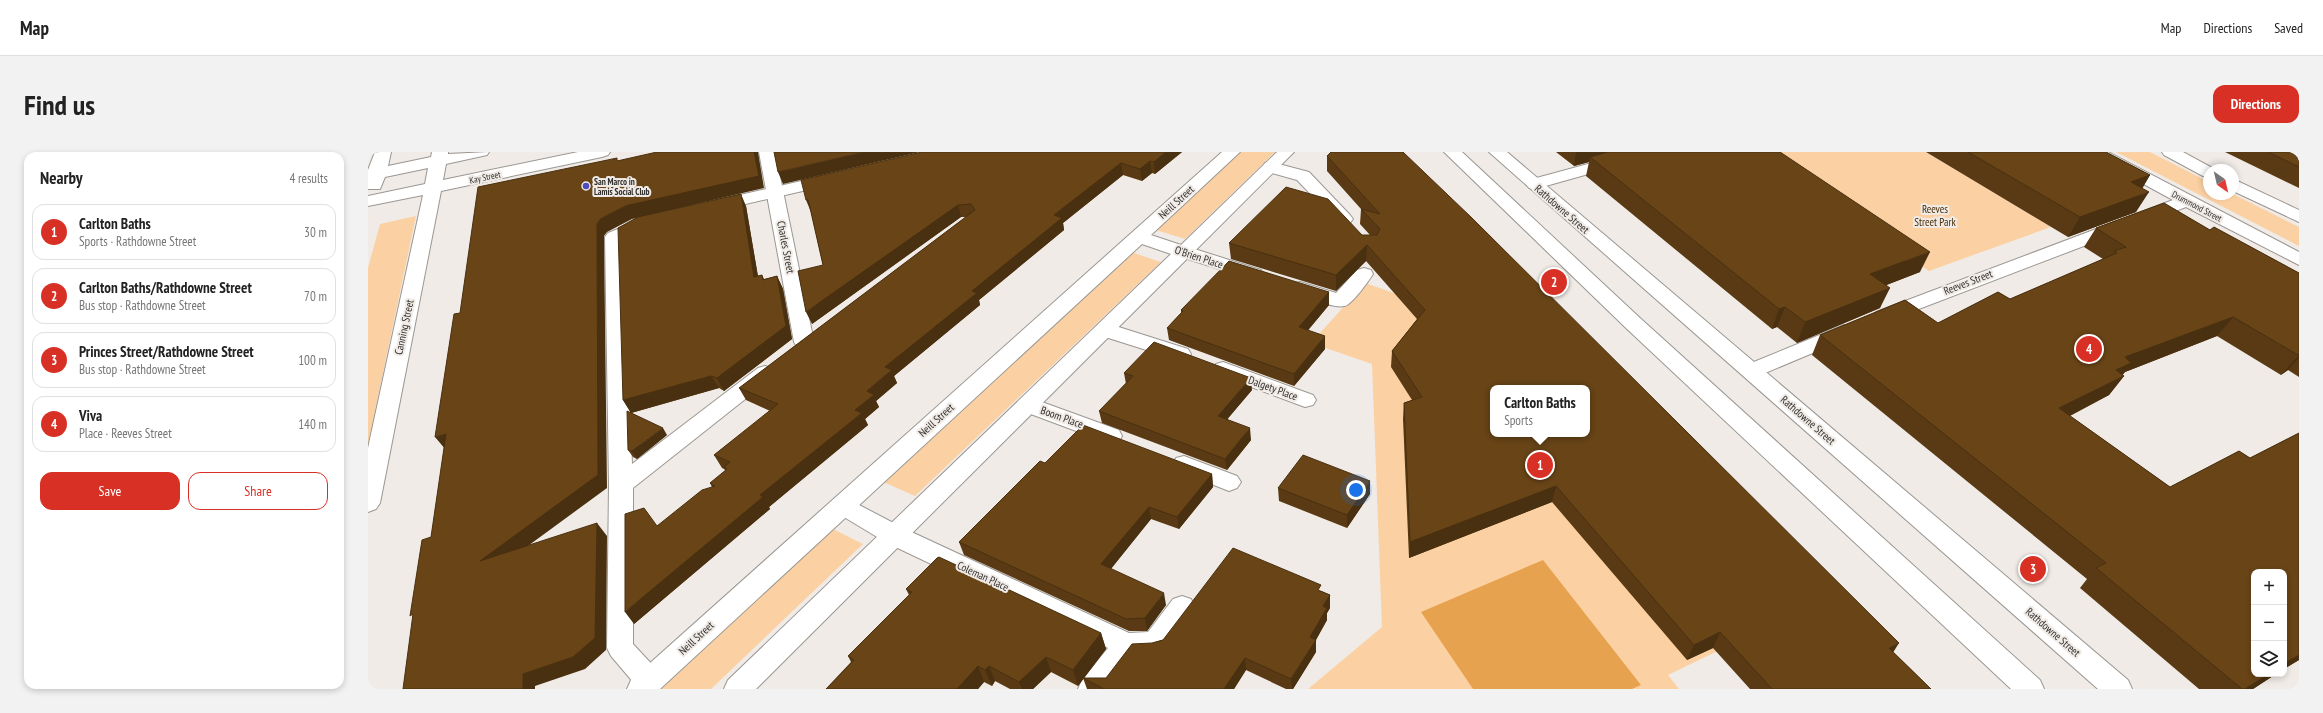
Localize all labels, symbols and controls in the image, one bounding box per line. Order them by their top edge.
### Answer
text: Map [20,16,49,40]
text: Map [2161,19,2181,37]
text: Directions [2203,19,2252,37]
text: Saved [2274,19,2303,37]
button: Directions [2213,85,2299,123]
text: Find us [24,86,95,123]
north arrow [2203,164,2239,200]
text: Nearby [40,167,83,189]
street label: Kay Street [468,168,502,186]
text: 4 results [289,170,328,187]
place label: San Marco in Lamis Social Club [594,176,650,197]
marker: San Marco in Lamis Social Club [581,181,591,191]
street label: Rathdowne Street [1532,181,1592,237]
street label: Neill Street [1155,182,1197,222]
street label: Drummond Street [2170,188,2224,224]
park label: Reeves Street Park [1914,202,1956,229]
text: Carlton Baths [79,214,151,233]
street label: Charles Street [774,220,798,274]
text: 1 [51,224,57,241]
text: 30 m [304,224,327,241]
text: Sports · Rathdowne Street [79,233,196,250]
street label: O'Brien Place [1173,243,1225,272]
street label: Reeves Street [1942,266,1994,298]
pin: 2 [1541,267,1567,297]
text: Carlton Baths/Rathdowne Street [79,278,252,297]
text: 2 [51,288,57,305]
text: 70 m [304,288,327,305]
text: Bus stop · Rathdowne Street [79,297,206,314]
street label: Canning Street [391,298,417,356]
pin: 4 [2076,334,2102,364]
text: Princes Street/Rathdowne Street [79,342,254,361]
text: 3 [51,352,57,369]
text: 100 m [298,352,327,369]
text: Bus stop · Rathdowne Street [79,361,206,378]
street label: Dalgety Place [1246,373,1300,404]
popup [1490,385,1590,437]
street label: Rathdowne Street [1778,392,1838,448]
text: Carlton Baths [1504,393,1576,412]
street label: Neill Street [915,400,957,440]
street label: Boom Place [1039,403,1086,431]
text: Viva [79,406,102,425]
text: Sports [1504,412,1533,429]
text: 4 [51,416,57,433]
text: 140 m [298,416,327,433]
text: Place · Reeves Street [79,425,172,442]
pin: 1 [1527,450,1553,480]
button: Save [40,472,180,510]
button: Share [188,472,328,510]
your location [1346,480,1366,500]
pin: 3 [2020,554,2046,584]
street label: Coleman Place [955,558,1012,594]
map controls [2251,569,2287,677]
button: + [2251,569,2287,605]
street label: Rathdowne Street [2023,604,2083,660]
button: − [2251,605,2287,641]
street label: Neill Street [675,618,717,658]
button: layers [2251,641,2287,677]

